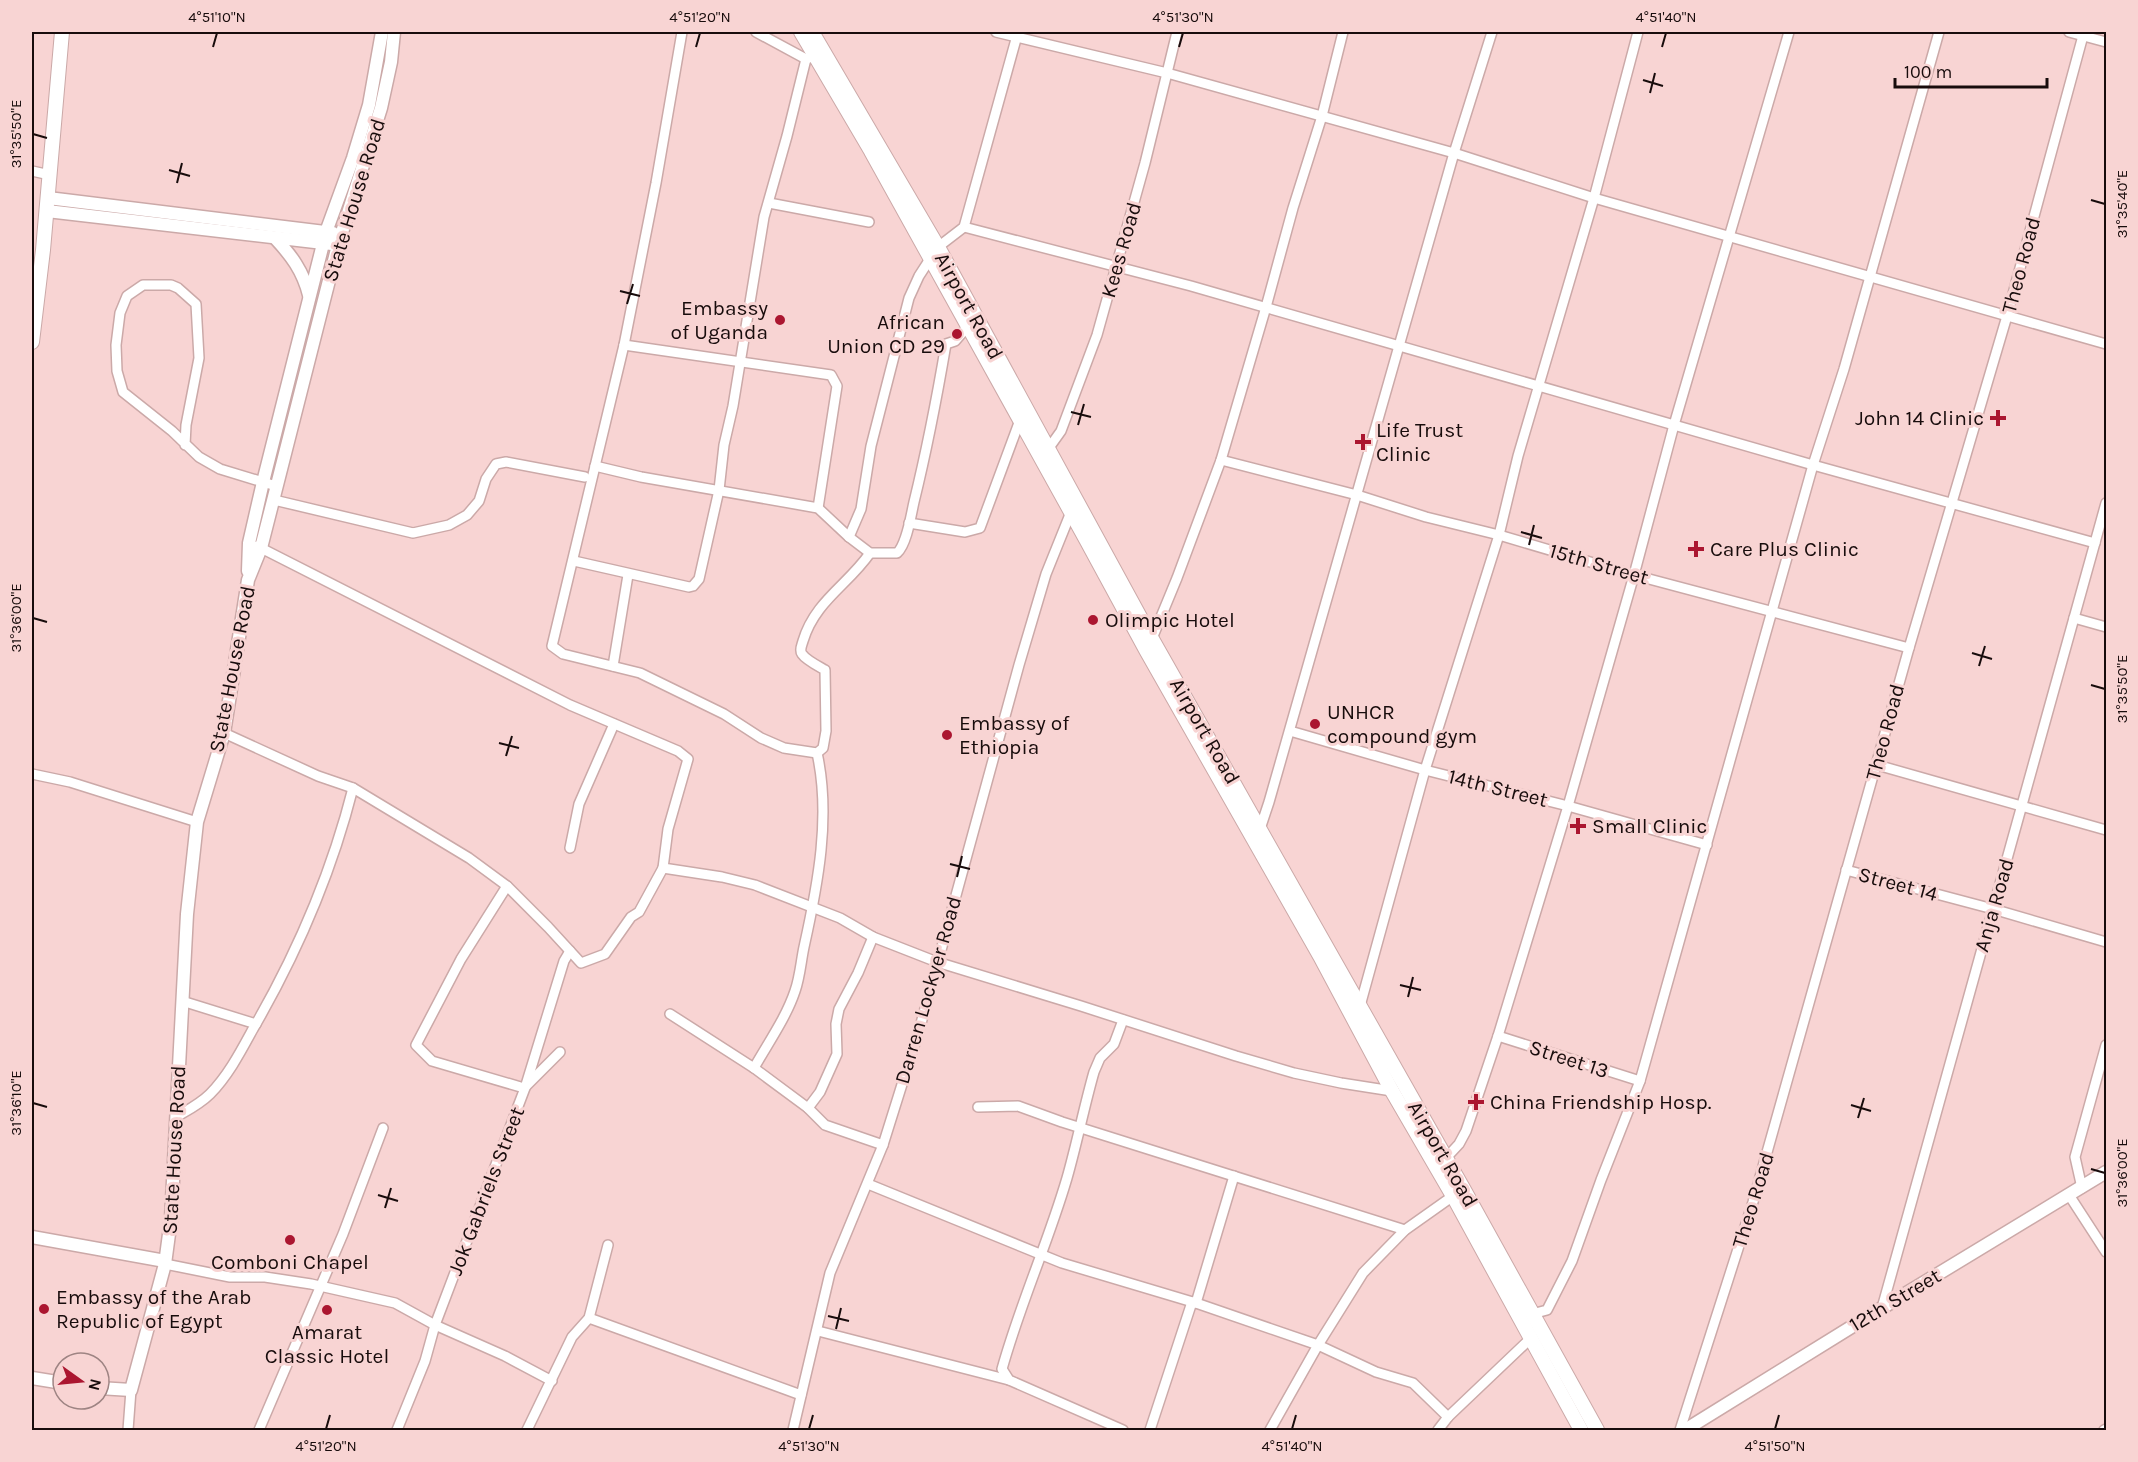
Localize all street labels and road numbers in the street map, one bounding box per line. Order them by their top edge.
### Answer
street label: State House Road [318,116,390,284]
street label: Kees Road [1096,199,1146,301]
street label: Theo Road [1997,214,2045,316]
street label: Airport Road [930,248,1008,364]
street label: 15th Street [1547,538,1651,590]
street label: State House Road [204,584,260,754]
street label: Airport Road [1165,674,1245,788]
street label: Theo Road [1861,681,1909,783]
street label: 14th Street [1446,764,1550,812]
street label: Anja Road [1969,855,2019,955]
street label: Street 14 [1856,862,1941,906]
street label: Darren Lockyer Road [890,893,966,1087]
street label: Street 13 [1526,1035,1612,1083]
street label: State House Road [158,1065,190,1235]
street label: Airport Road [1403,1097,1483,1211]
street label: Jok Gabriels Street [443,1103,529,1279]
street label: Theo Road [1727,1149,1779,1251]
street label: 12th Street [1845,1263,1945,1337]

